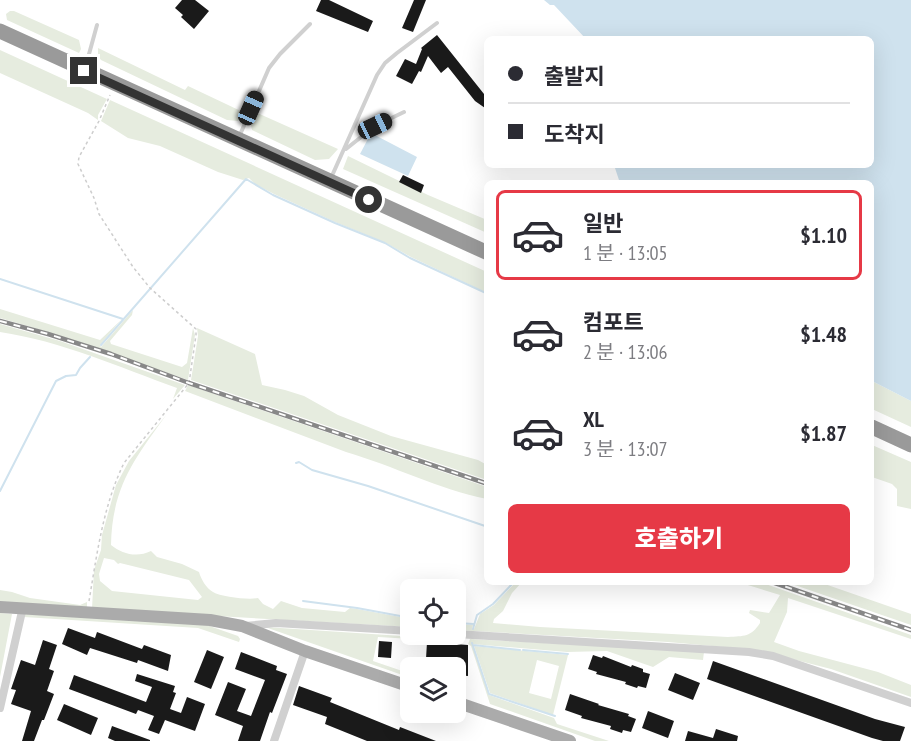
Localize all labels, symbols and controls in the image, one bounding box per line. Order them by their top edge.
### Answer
route end [70,57,97,84]
text: 출발지 [544,62,605,90]
car [235,88,267,128]
car [355,110,395,142]
text: 도착지 [544,120,605,148]
route start [355,186,382,213]
icon: car [511,208,565,262]
text: 일반 [583,209,623,237]
text: $1.10 [800,221,847,249]
text: 1 분 · 13:05 [583,240,668,266]
icon: car [511,307,565,361]
text: 컴포트 [583,308,644,336]
text: $1.48 [800,320,847,348]
text: 2 분 · 13:06 [583,339,668,365]
text: XL [583,405,604,433]
icon: car [511,406,565,460]
text: $1.87 [800,419,847,447]
text: 3 분 · 13:07 [583,436,668,462]
button: 호출하기 [508,504,850,573]
map controls [400,579,466,723]
button: locate [400,579,466,645]
button: layers [400,657,466,723]

